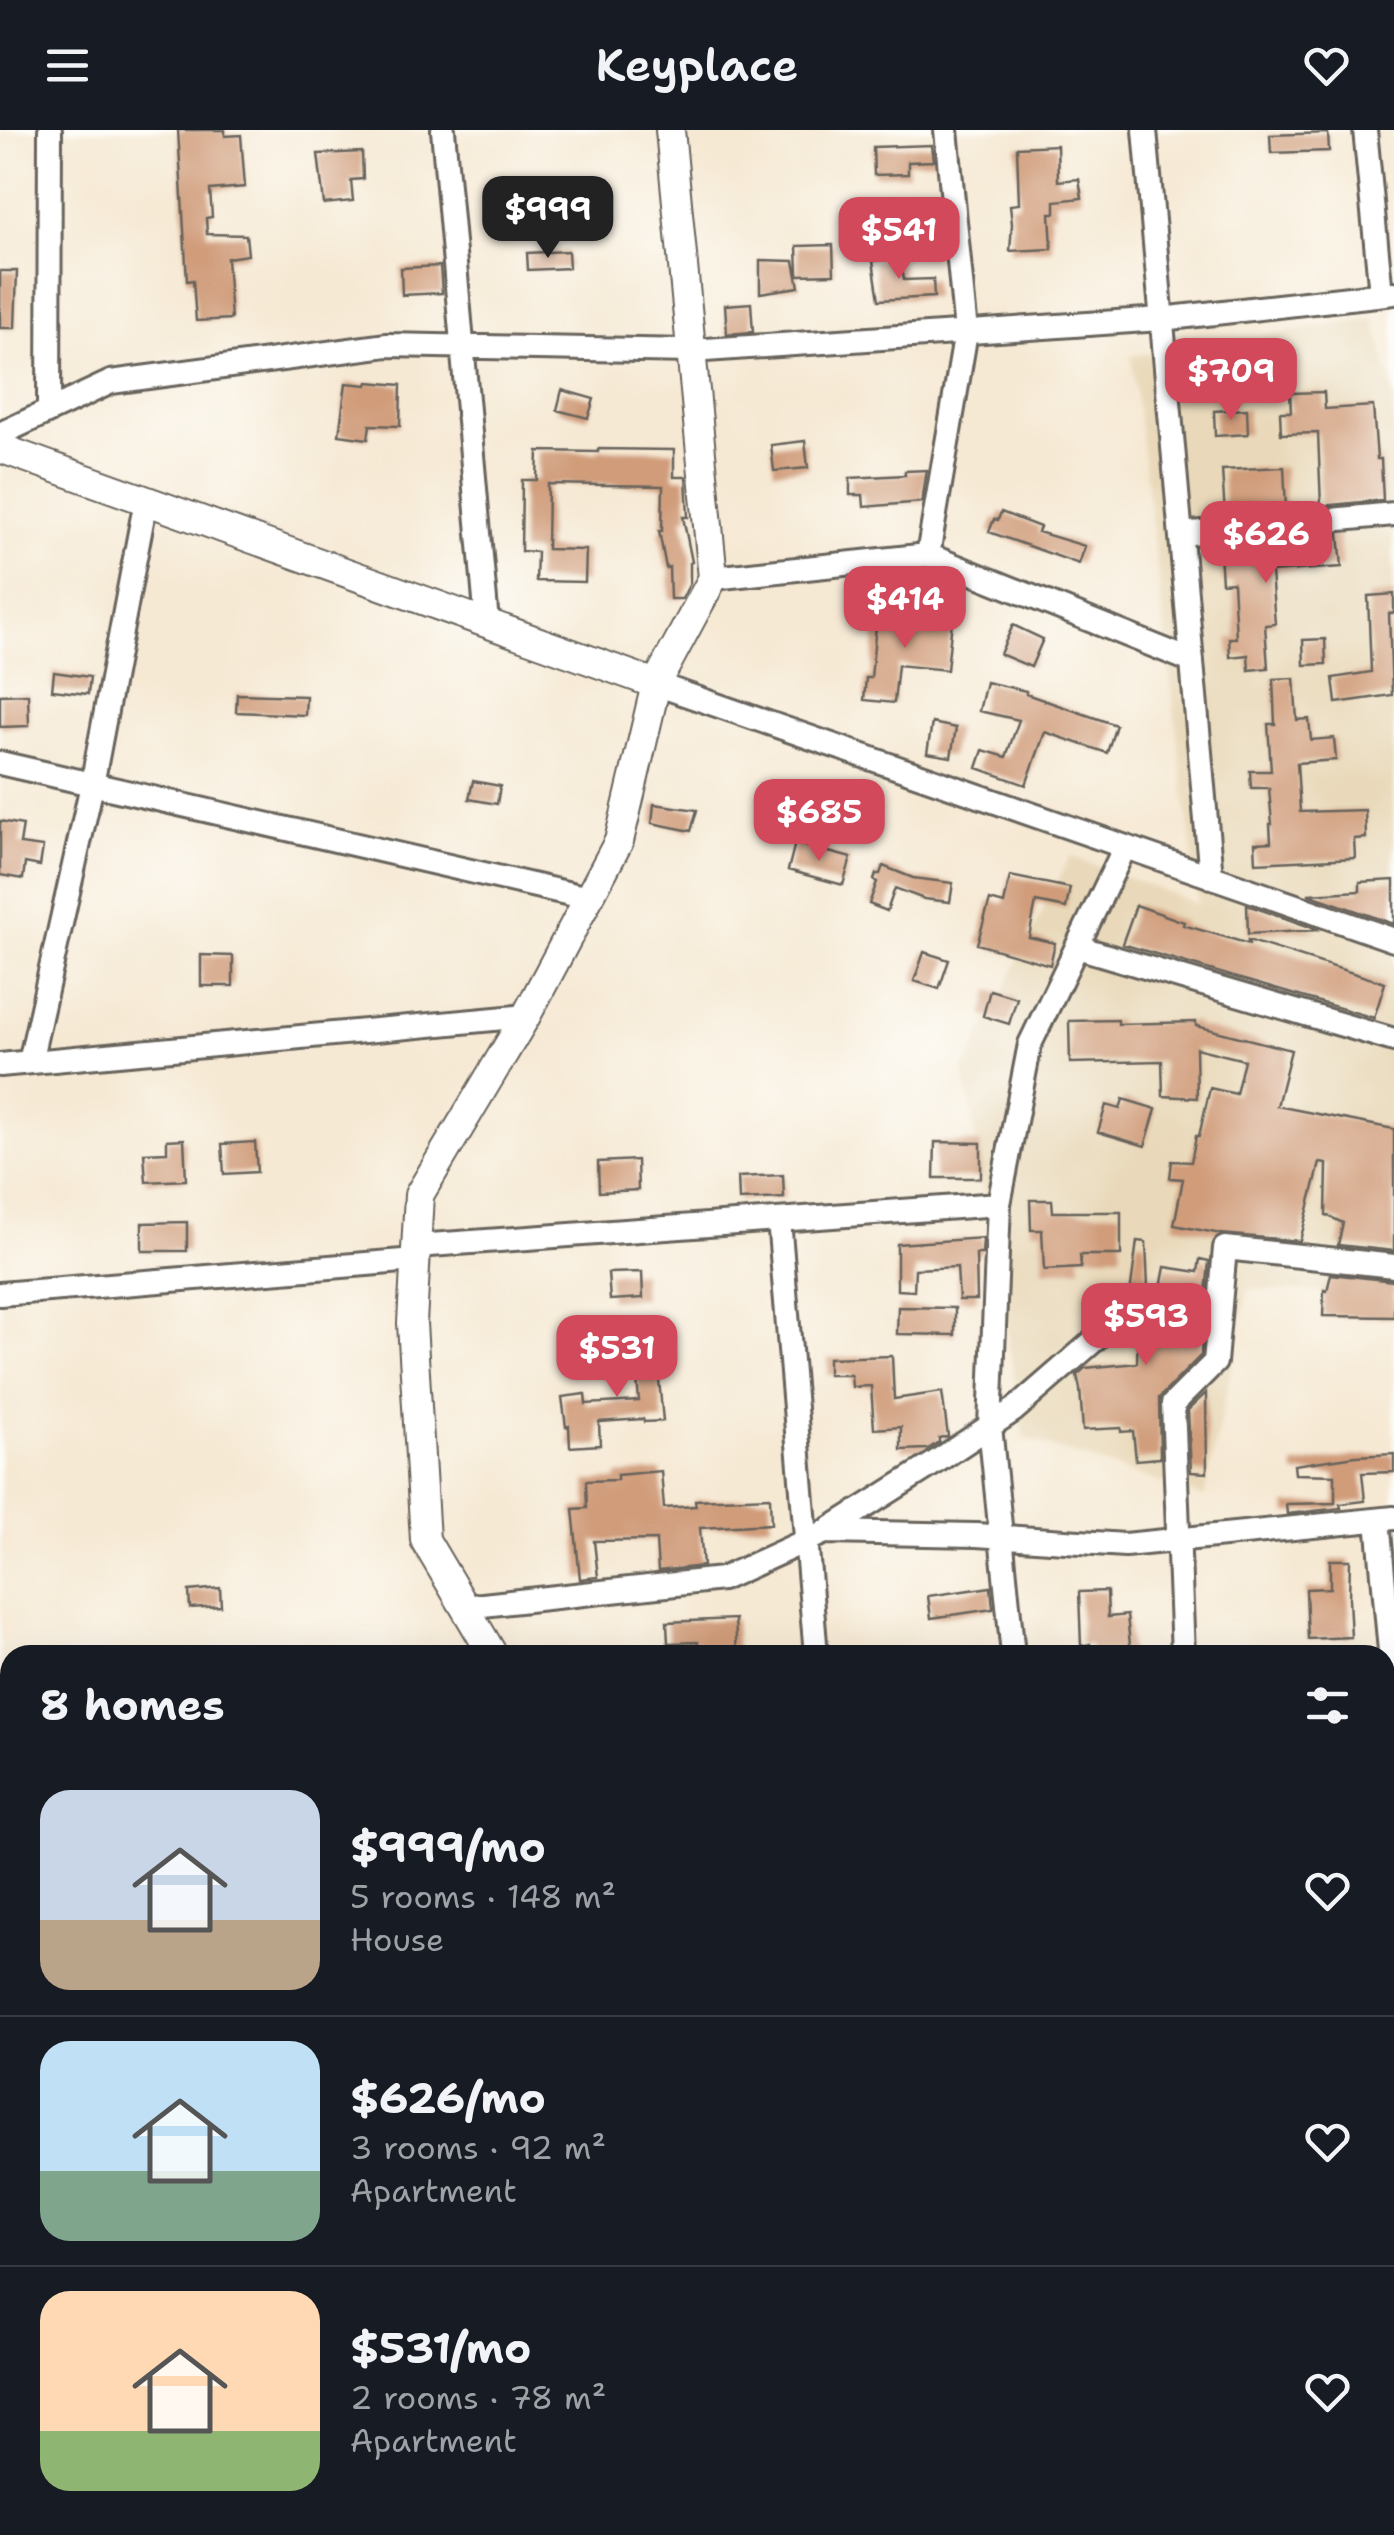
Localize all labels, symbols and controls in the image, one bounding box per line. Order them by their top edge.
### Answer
text: Keyplace [596,35,798,95]
icon: menu [40,38,95,93]
icon: heart [1299,38,1354,93]
pin: $999 [489,176,607,261]
text: $999 [504,187,592,230]
pin: $541 [840,197,958,282]
text: $541 [861,208,937,251]
pin: $709 [1172,338,1290,423]
text: $709 [1187,349,1275,392]
pin: $626 [1207,501,1325,586]
text: $626 [1222,512,1310,555]
pin: $414 [846,566,964,651]
text: $414 [866,577,944,620]
pin: $685 [760,779,878,864]
text: $685 [776,790,862,833]
pin: $593 [1087,1283,1205,1368]
text: $593 [1103,1294,1189,1337]
pin: $531 [558,1315,676,1400]
text: $531 [578,1326,656,1369]
text: 8 homes [40,1677,225,1733]
icon: filters [1300,1678,1355,1733]
text: $999/mo [350,1819,546,1875]
icon: home [120,1830,240,1950]
icon: heart [1300,1863,1355,1918]
text: 5 rooms · 148 m² [350,1875,616,1918]
text: House [350,1918,444,1961]
text: $626/mo [350,2070,546,2126]
icon: home [120,2081,240,2201]
icon: heart [1300,2114,1355,2169]
text: 3 rooms · 92 m² [350,2126,606,2169]
text: Apartment [350,2169,517,2212]
text: $531/mo [350,2320,531,2376]
icon: home [120,2331,240,2451]
icon: heart [1300,2364,1355,2419]
text: 2 rooms · 78 m² [350,2376,606,2419]
text: Apartment [350,2419,517,2462]

